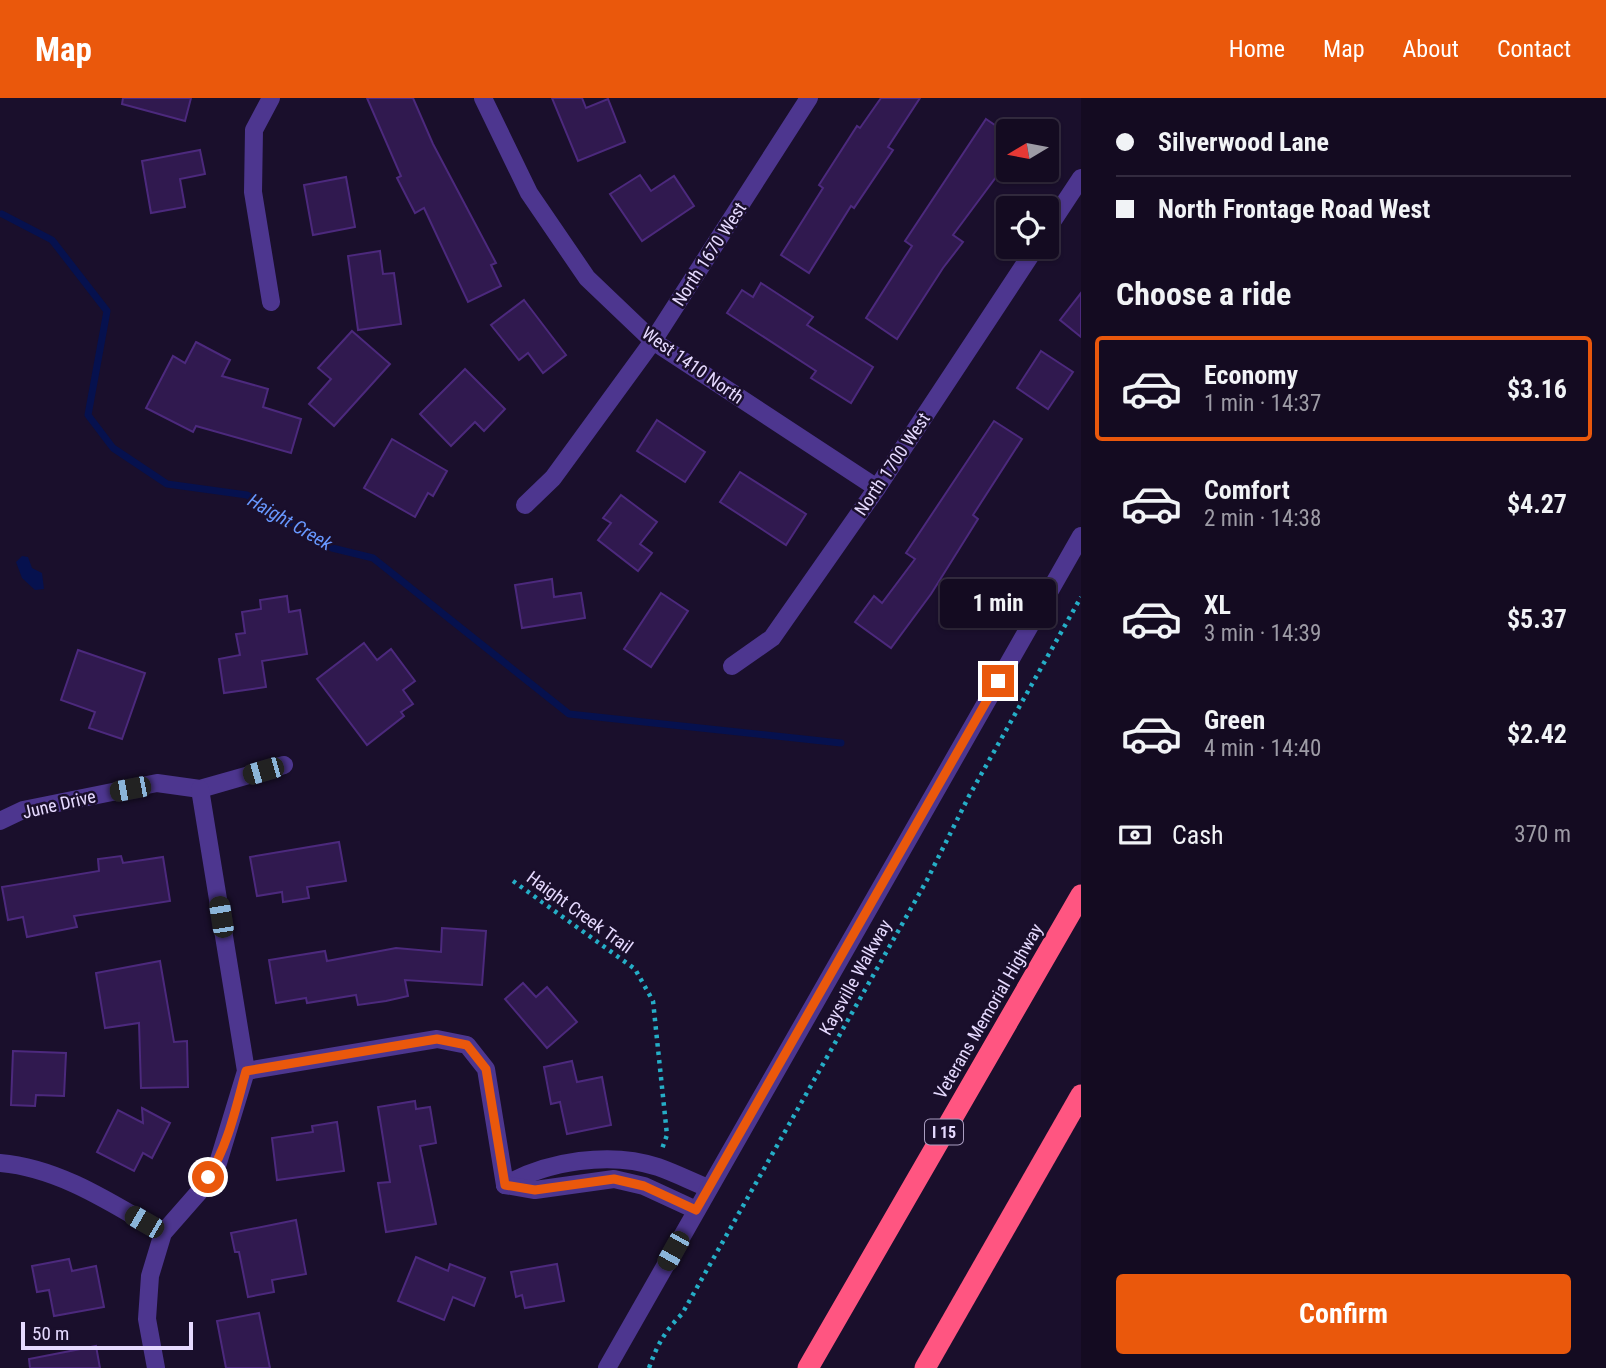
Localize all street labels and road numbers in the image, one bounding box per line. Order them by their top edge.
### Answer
street label: North 1670 West [668,198,750,310]
street label: West 1410 North [638,322,748,408]
street label: North 1700 West [850,409,934,519]
street label: June Drive [20,785,98,823]
street label: Haight Creek Trail [523,866,637,958]
street label: Kaysville Walkway [815,915,896,1038]
street label: Veterans Memorial Highway [929,919,1047,1102]
road number: I 15 [925,1120,963,1144]

